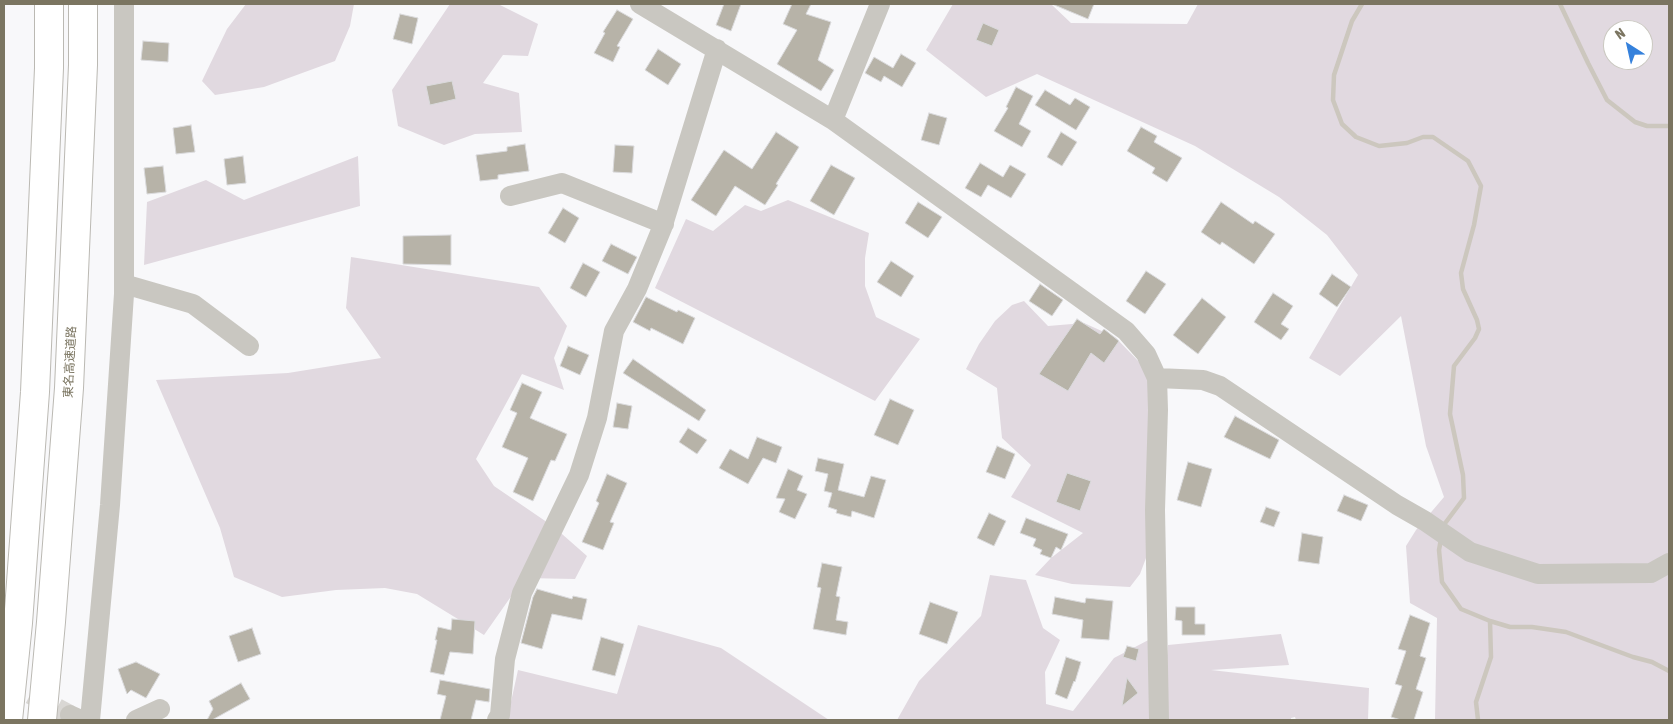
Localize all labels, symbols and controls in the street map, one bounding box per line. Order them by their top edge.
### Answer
north arrow [1603,20,1653,70]
text: N [1612,25,1628,42]
street label: 東名高速道路 [61,326,79,398]

